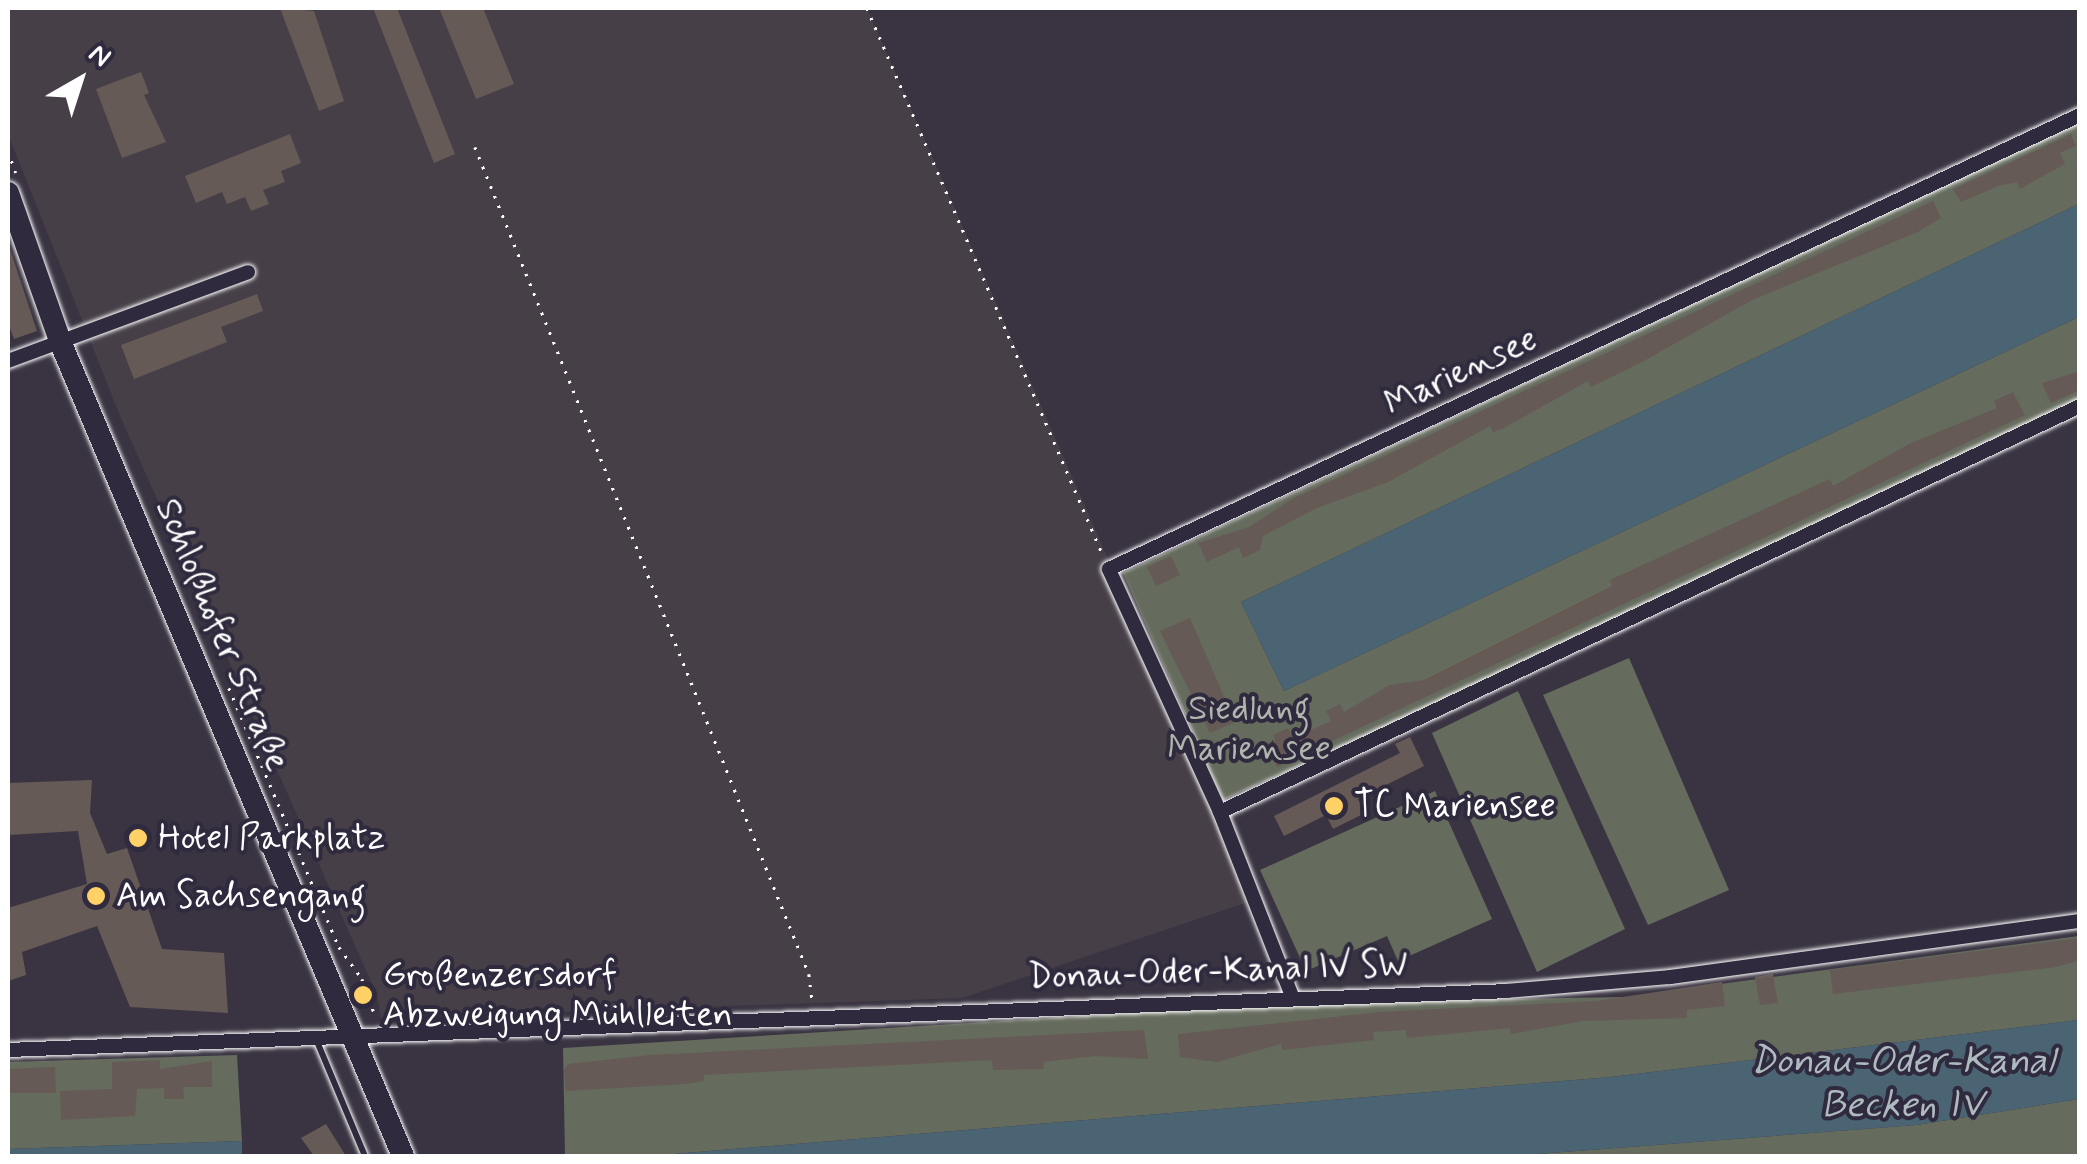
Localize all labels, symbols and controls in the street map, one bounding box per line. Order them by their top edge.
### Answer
north arrow [30,30,130,130]
text: N [80,36,118,77]
street label: Mariensee [1378,318,1544,426]
street label: Schloßhofer Straße [147,495,297,775]
park label: Siedlung Mariensee [1167,688,1331,770]
place label: TC Mariensee [1354,785,1568,827]
marker: TC Mariensee [1323,795,1345,817]
place label: Hotel Parkplatz [158,817,381,859]
marker: Hotel Parkplatz [127,827,149,849]
place label: Am Sachsengang [116,875,368,917]
marker: Am Sachsengang [85,885,107,907]
street label: Donau-Oder-Kanal IV SW [1023,943,1413,999]
place label: Großenzersdorf Abzweigung Mühlleiten [383,954,733,1036]
marker: Großenzersdorf Abzweigung Mühlleiten [352,984,374,1006]
water label: Donau-Oder-Kanal Becken IV [1750,1039,2054,1128]

